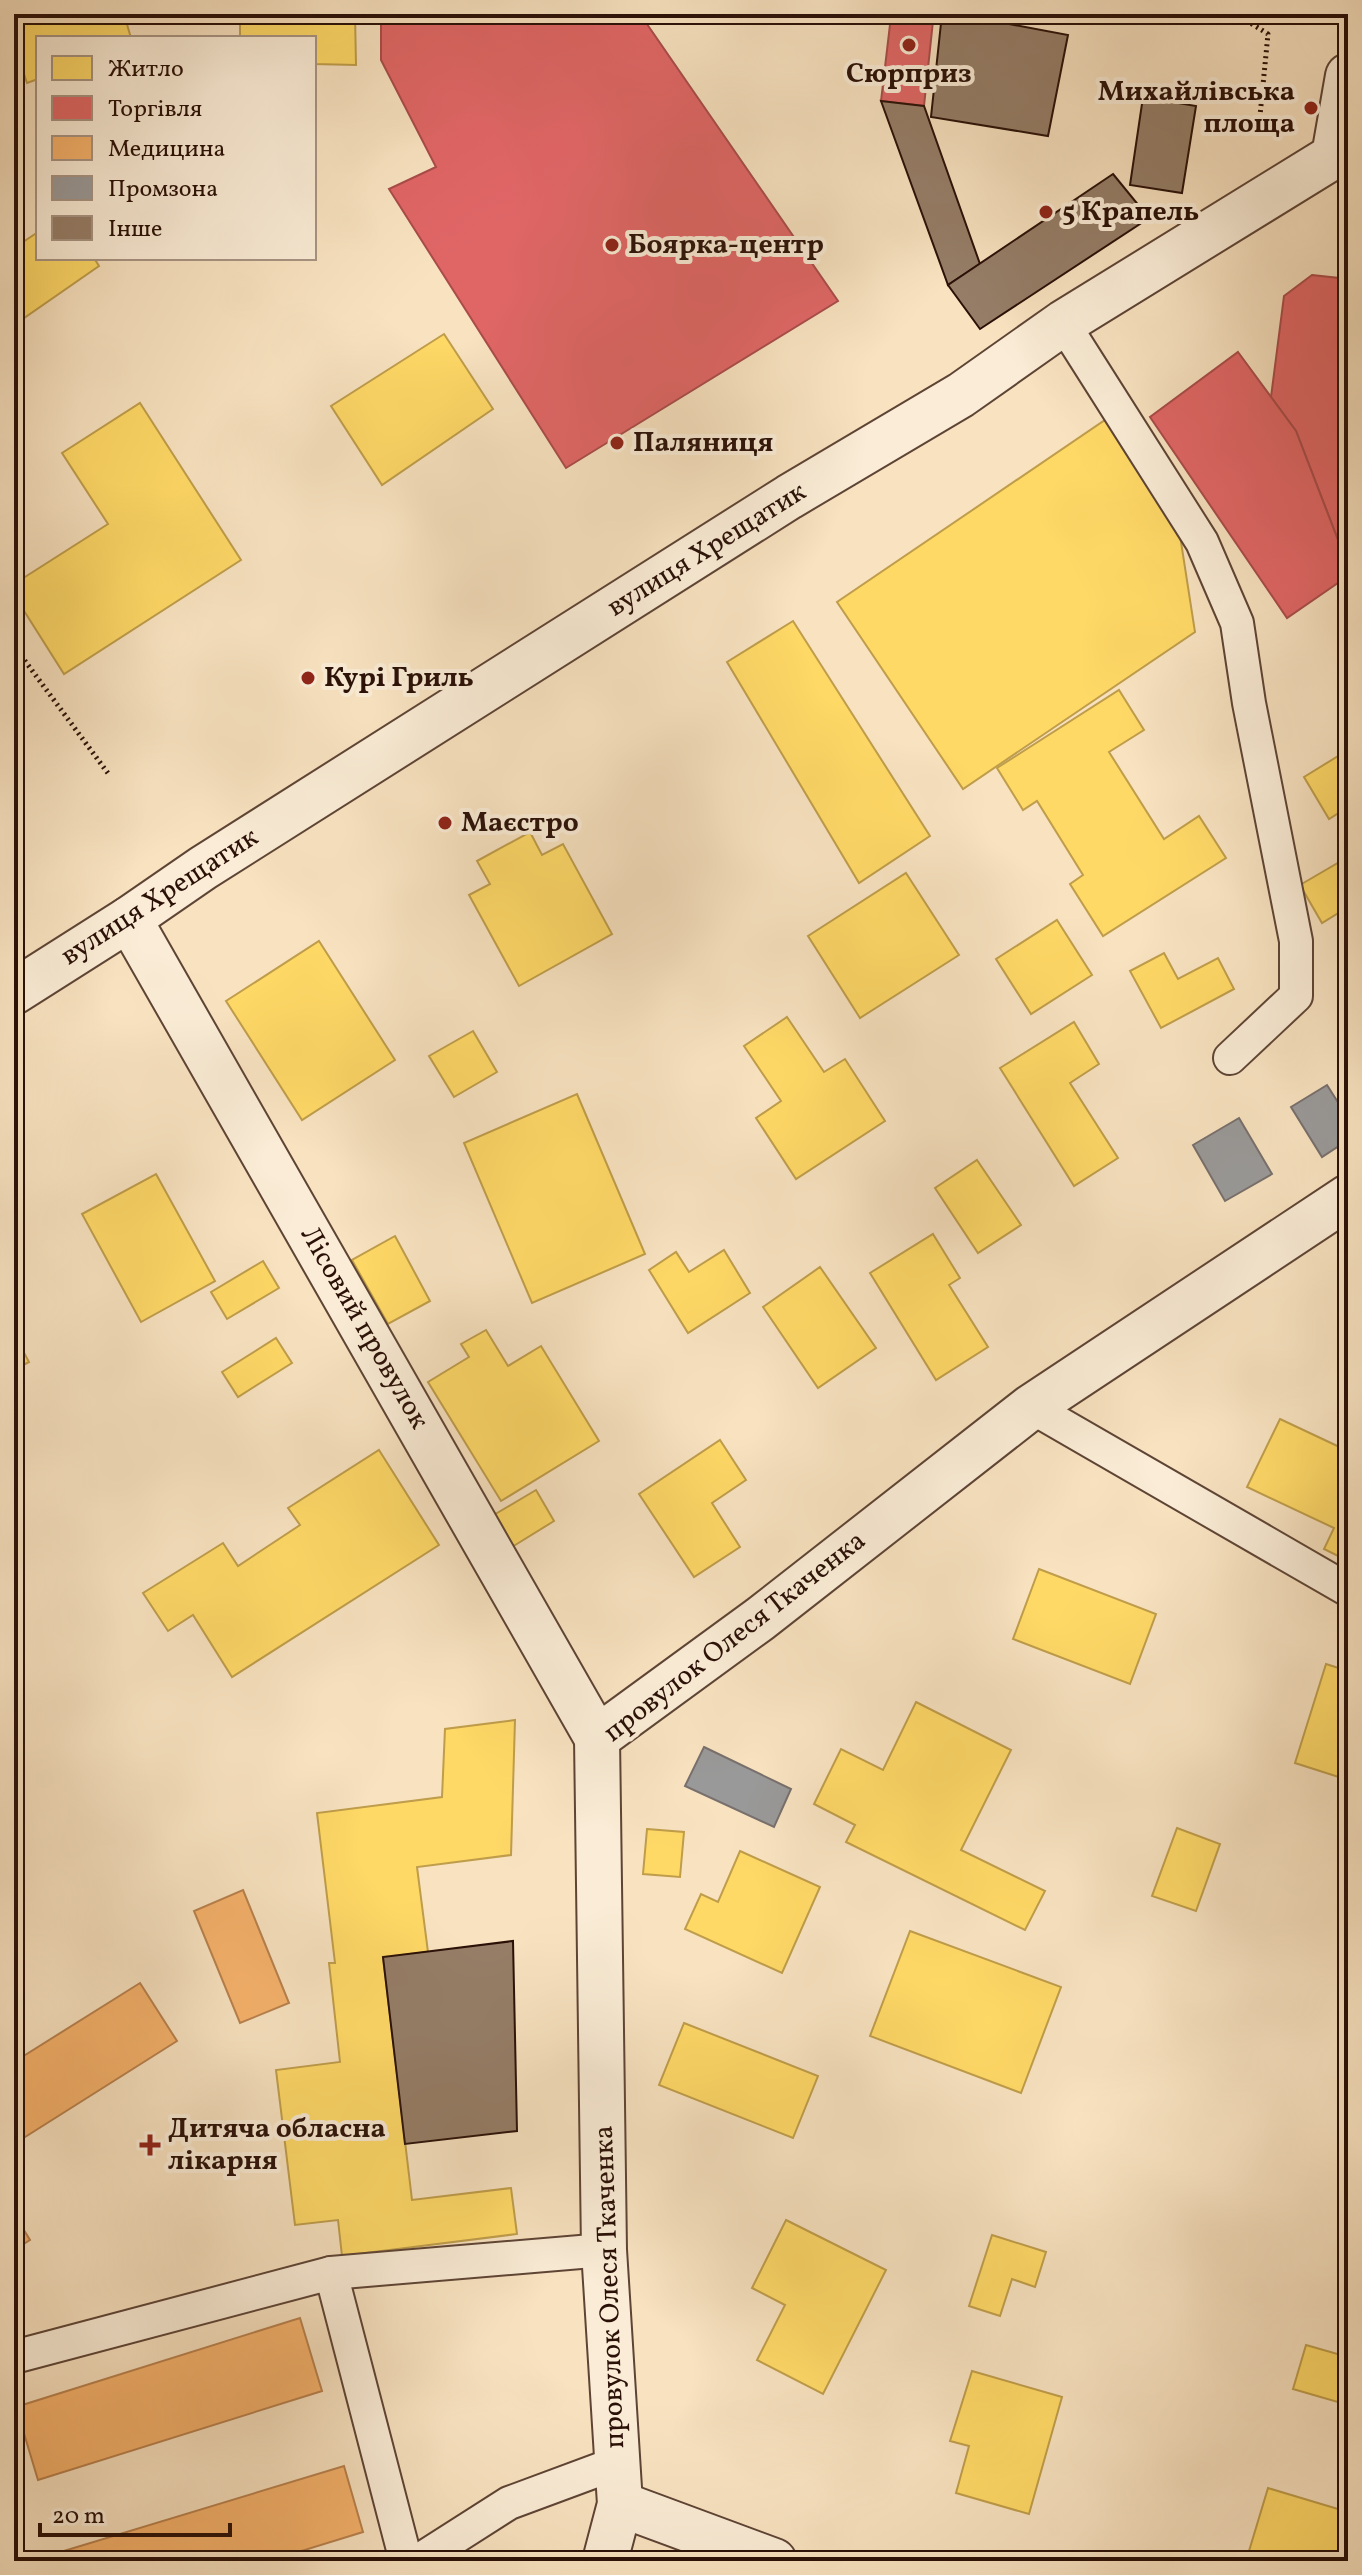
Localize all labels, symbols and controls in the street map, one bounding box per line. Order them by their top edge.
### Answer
legend [36,36,316,260]
marker: Сюрприз [900,36,918,54]
text: Житло [108,53,184,87]
place label: Сюрприз [846,55,972,94]
place label: Михайлівська площа [1098,73,1295,144]
text: Торгівля [108,93,202,127]
marker: Михайлівська площа [1302,99,1320,117]
text: Медицина [108,133,226,167]
text: Промзона [108,173,218,207]
place label: 5 Крапель [1062,193,1199,232]
marker: 5 Крапель [1037,203,1055,221]
text: Інше [108,213,162,247]
place label: Боярка-центр [628,226,824,265]
marker: Боярка-центр [603,236,621,254]
place label: Паляниця [633,424,774,463]
marker: Паляниця [608,434,626,452]
street label: вулиця Хрещатик [600,473,814,627]
place label: Курі Гриль [324,659,474,698]
marker: Курі Гриль [299,669,317,687]
place label: Маєстро [461,804,579,843]
marker: Маєстро [436,814,454,832]
street label: вулиця Хрещатик [54,818,266,976]
street label: Лісовий провулок [290,1219,438,1437]
street label: провулок Олеся Ткаченка [596,1522,874,1752]
place label: Дитяча обласна лікарня [168,2110,386,2181]
street label: провулок Олеся Ткаченка [585,2125,635,2449]
marker: Дитяча обласна лікарня [139,2134,161,2156]
scale bar [40,2487,230,2537]
text: 20 m [52,2500,105,2534]

